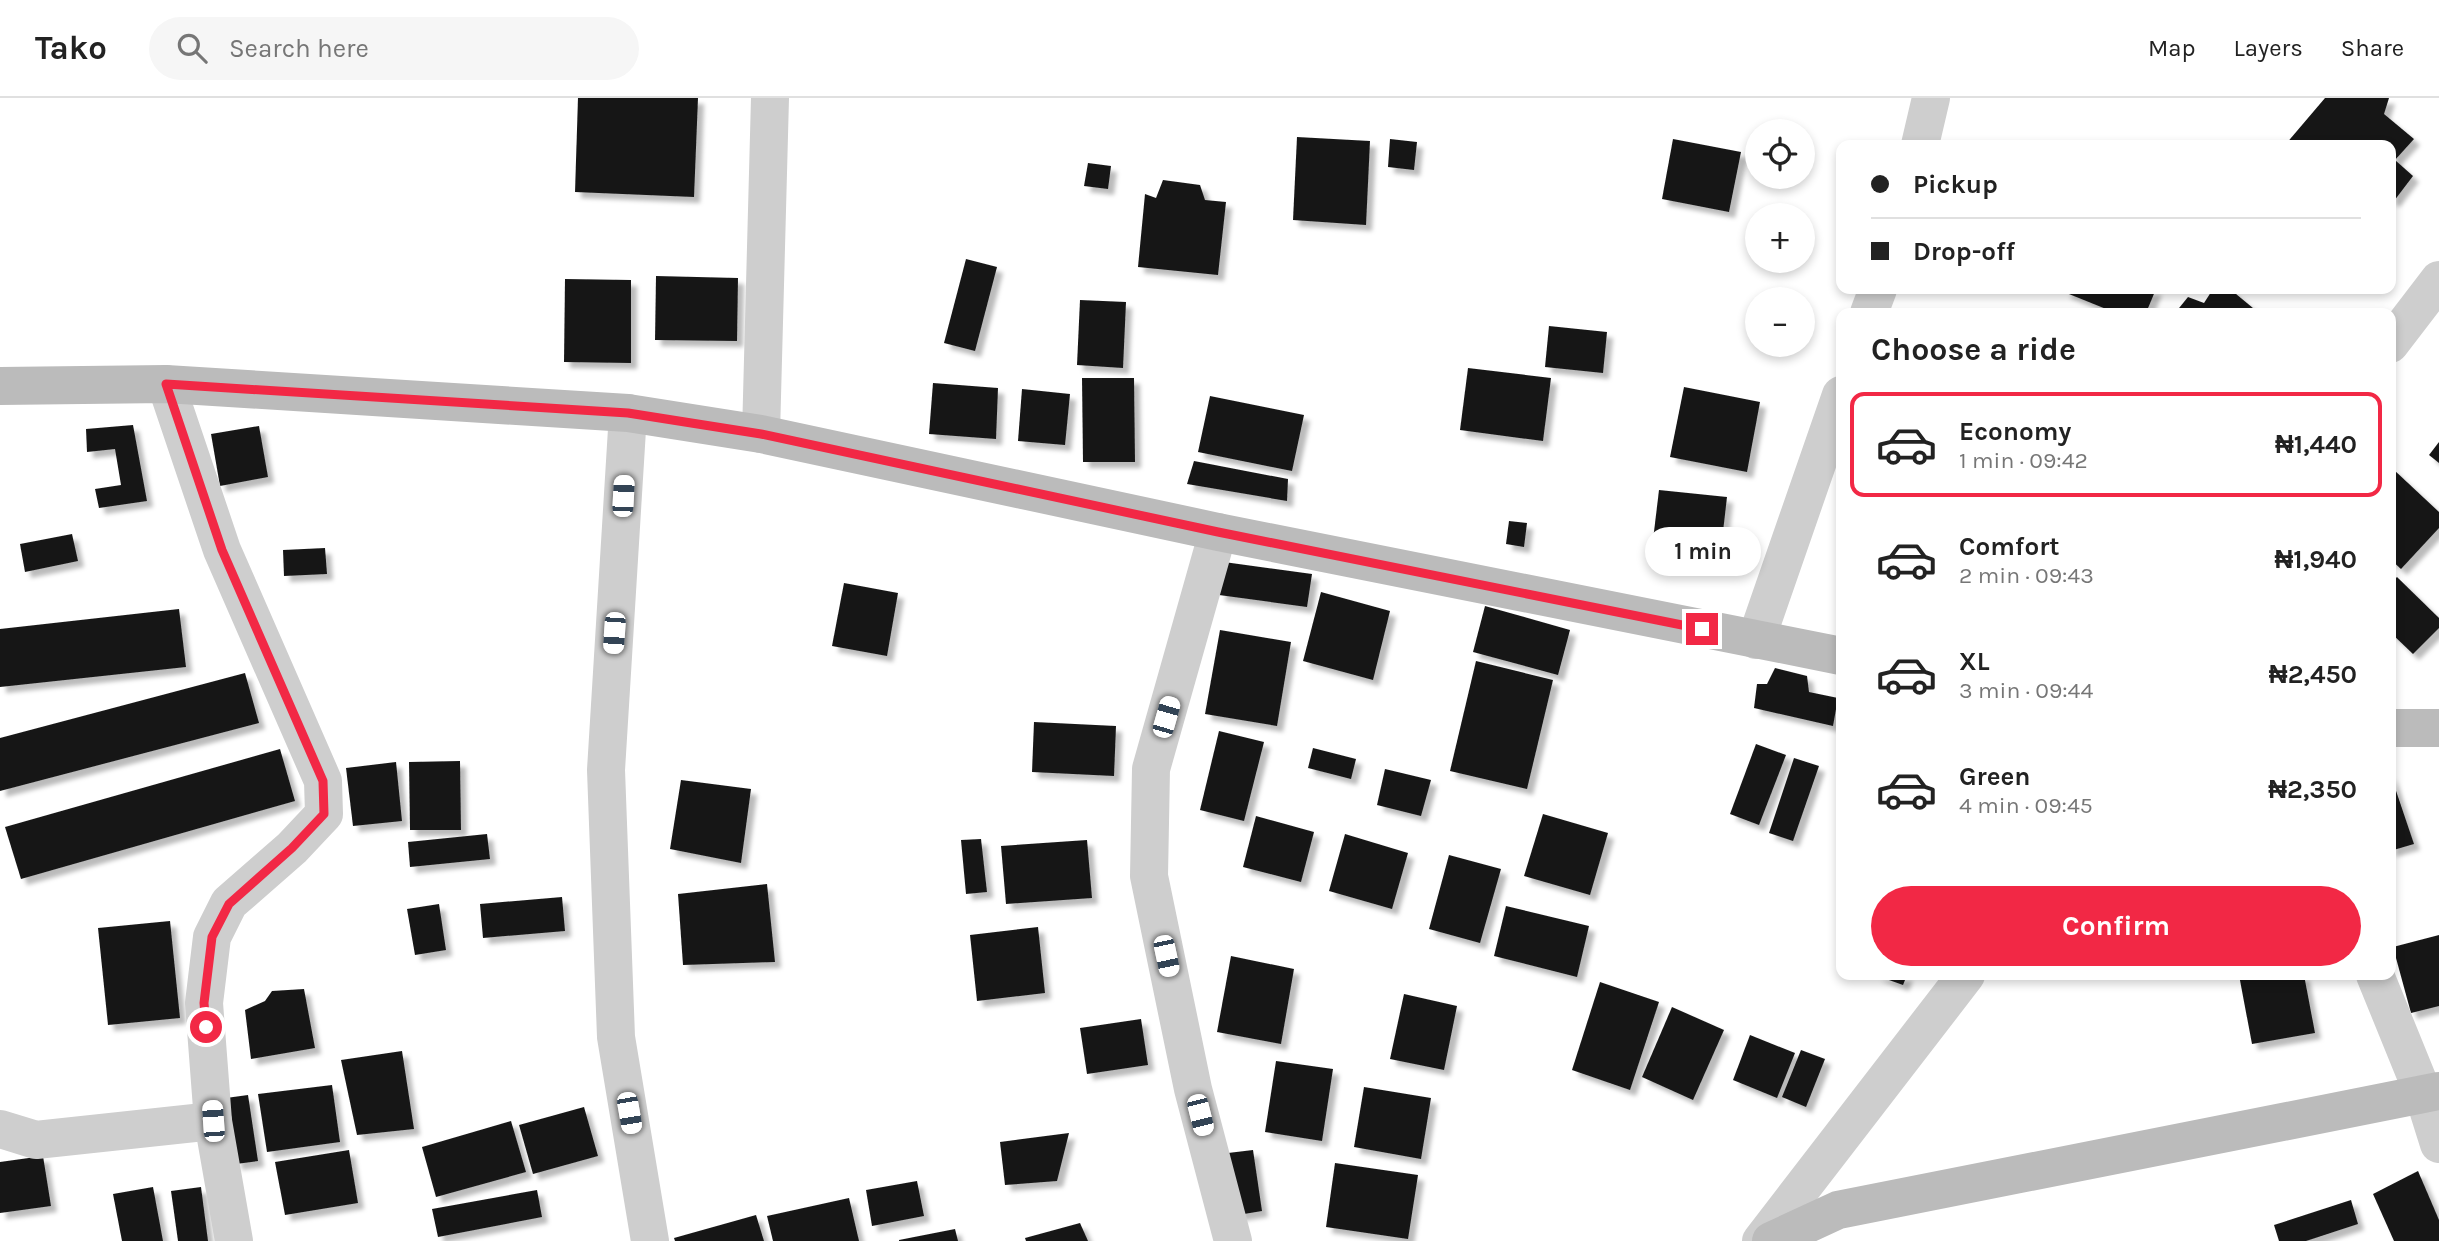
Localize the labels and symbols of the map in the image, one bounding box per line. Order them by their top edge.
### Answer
car [612,474,635,518]
callout: 1 min [1644,528,1760,576]
car [603,611,626,655]
route end [1686,613,1718,645]
car [1151,694,1182,740]
car [1152,933,1181,979]
route start [190,1011,222,1043]
car [616,1090,643,1136]
car [1185,1092,1216,1138]
car [202,1099,225,1143]

